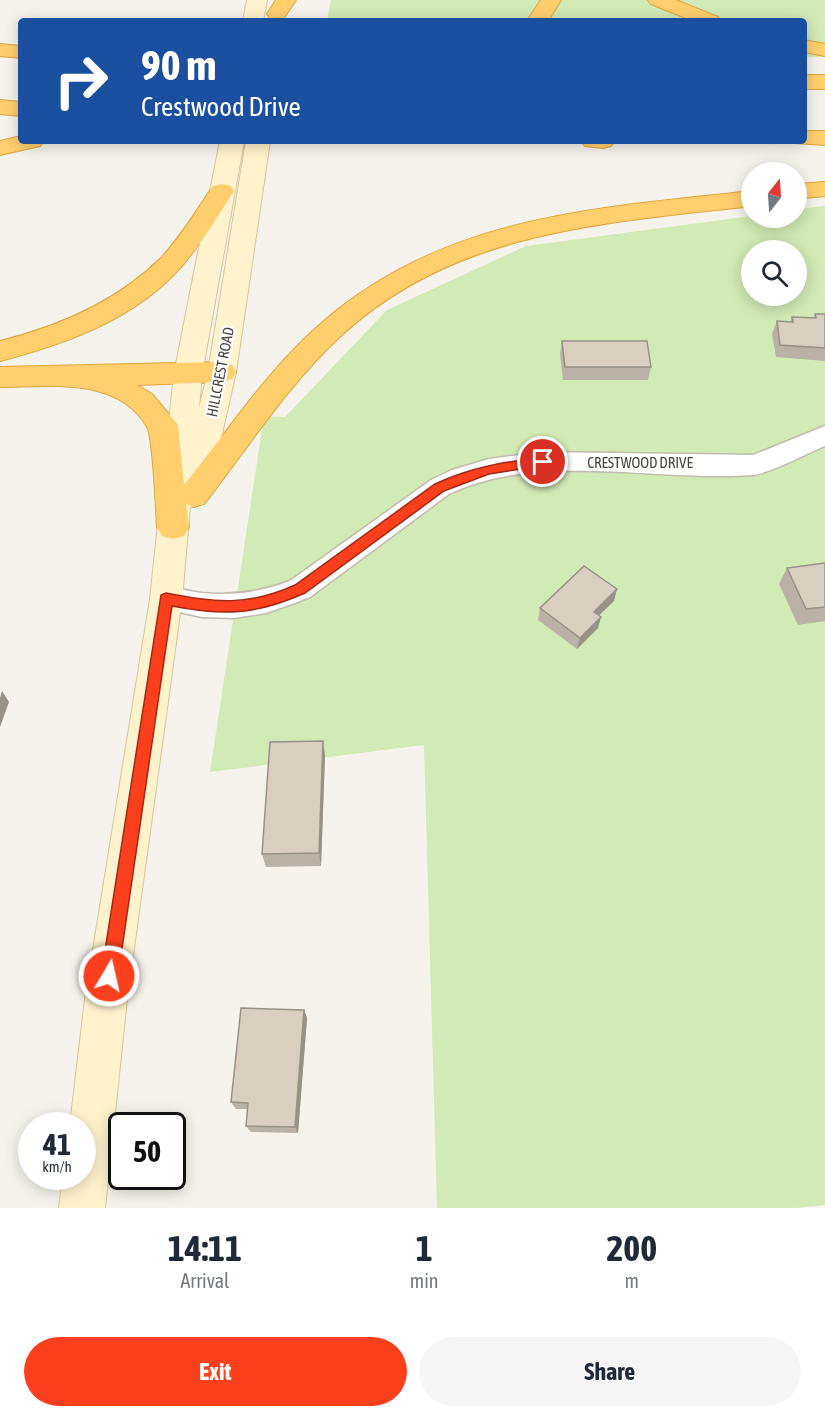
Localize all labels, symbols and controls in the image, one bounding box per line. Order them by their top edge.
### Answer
text: 90 m [141,41,216,89]
icon: right [42,42,120,120]
text: Crestwood Drive [141,91,301,122]
north arrow [741,162,807,228]
map controls [741,162,807,306]
button: search [741,240,807,306]
street label: HILLCREST ROAD [203,326,237,418]
pin [517,436,568,487]
icon: arrive [526,445,559,478]
street label: CRESTWOOD DRIVE [587,454,693,471]
position arrow [77,944,141,1008]
speed limit sign: 50 [108,1112,186,1190]
text: 41 [43,1127,71,1161]
text: km/h [42,1158,72,1175]
text: 14:11 [168,1227,242,1269]
text: 1 [416,1227,433,1269]
text: 200 [606,1227,657,1269]
text: Arrival [180,1269,229,1292]
text: min [410,1269,439,1292]
text: m [625,1269,639,1292]
button: Exit [24,1337,407,1406]
button: Share [419,1337,801,1406]

